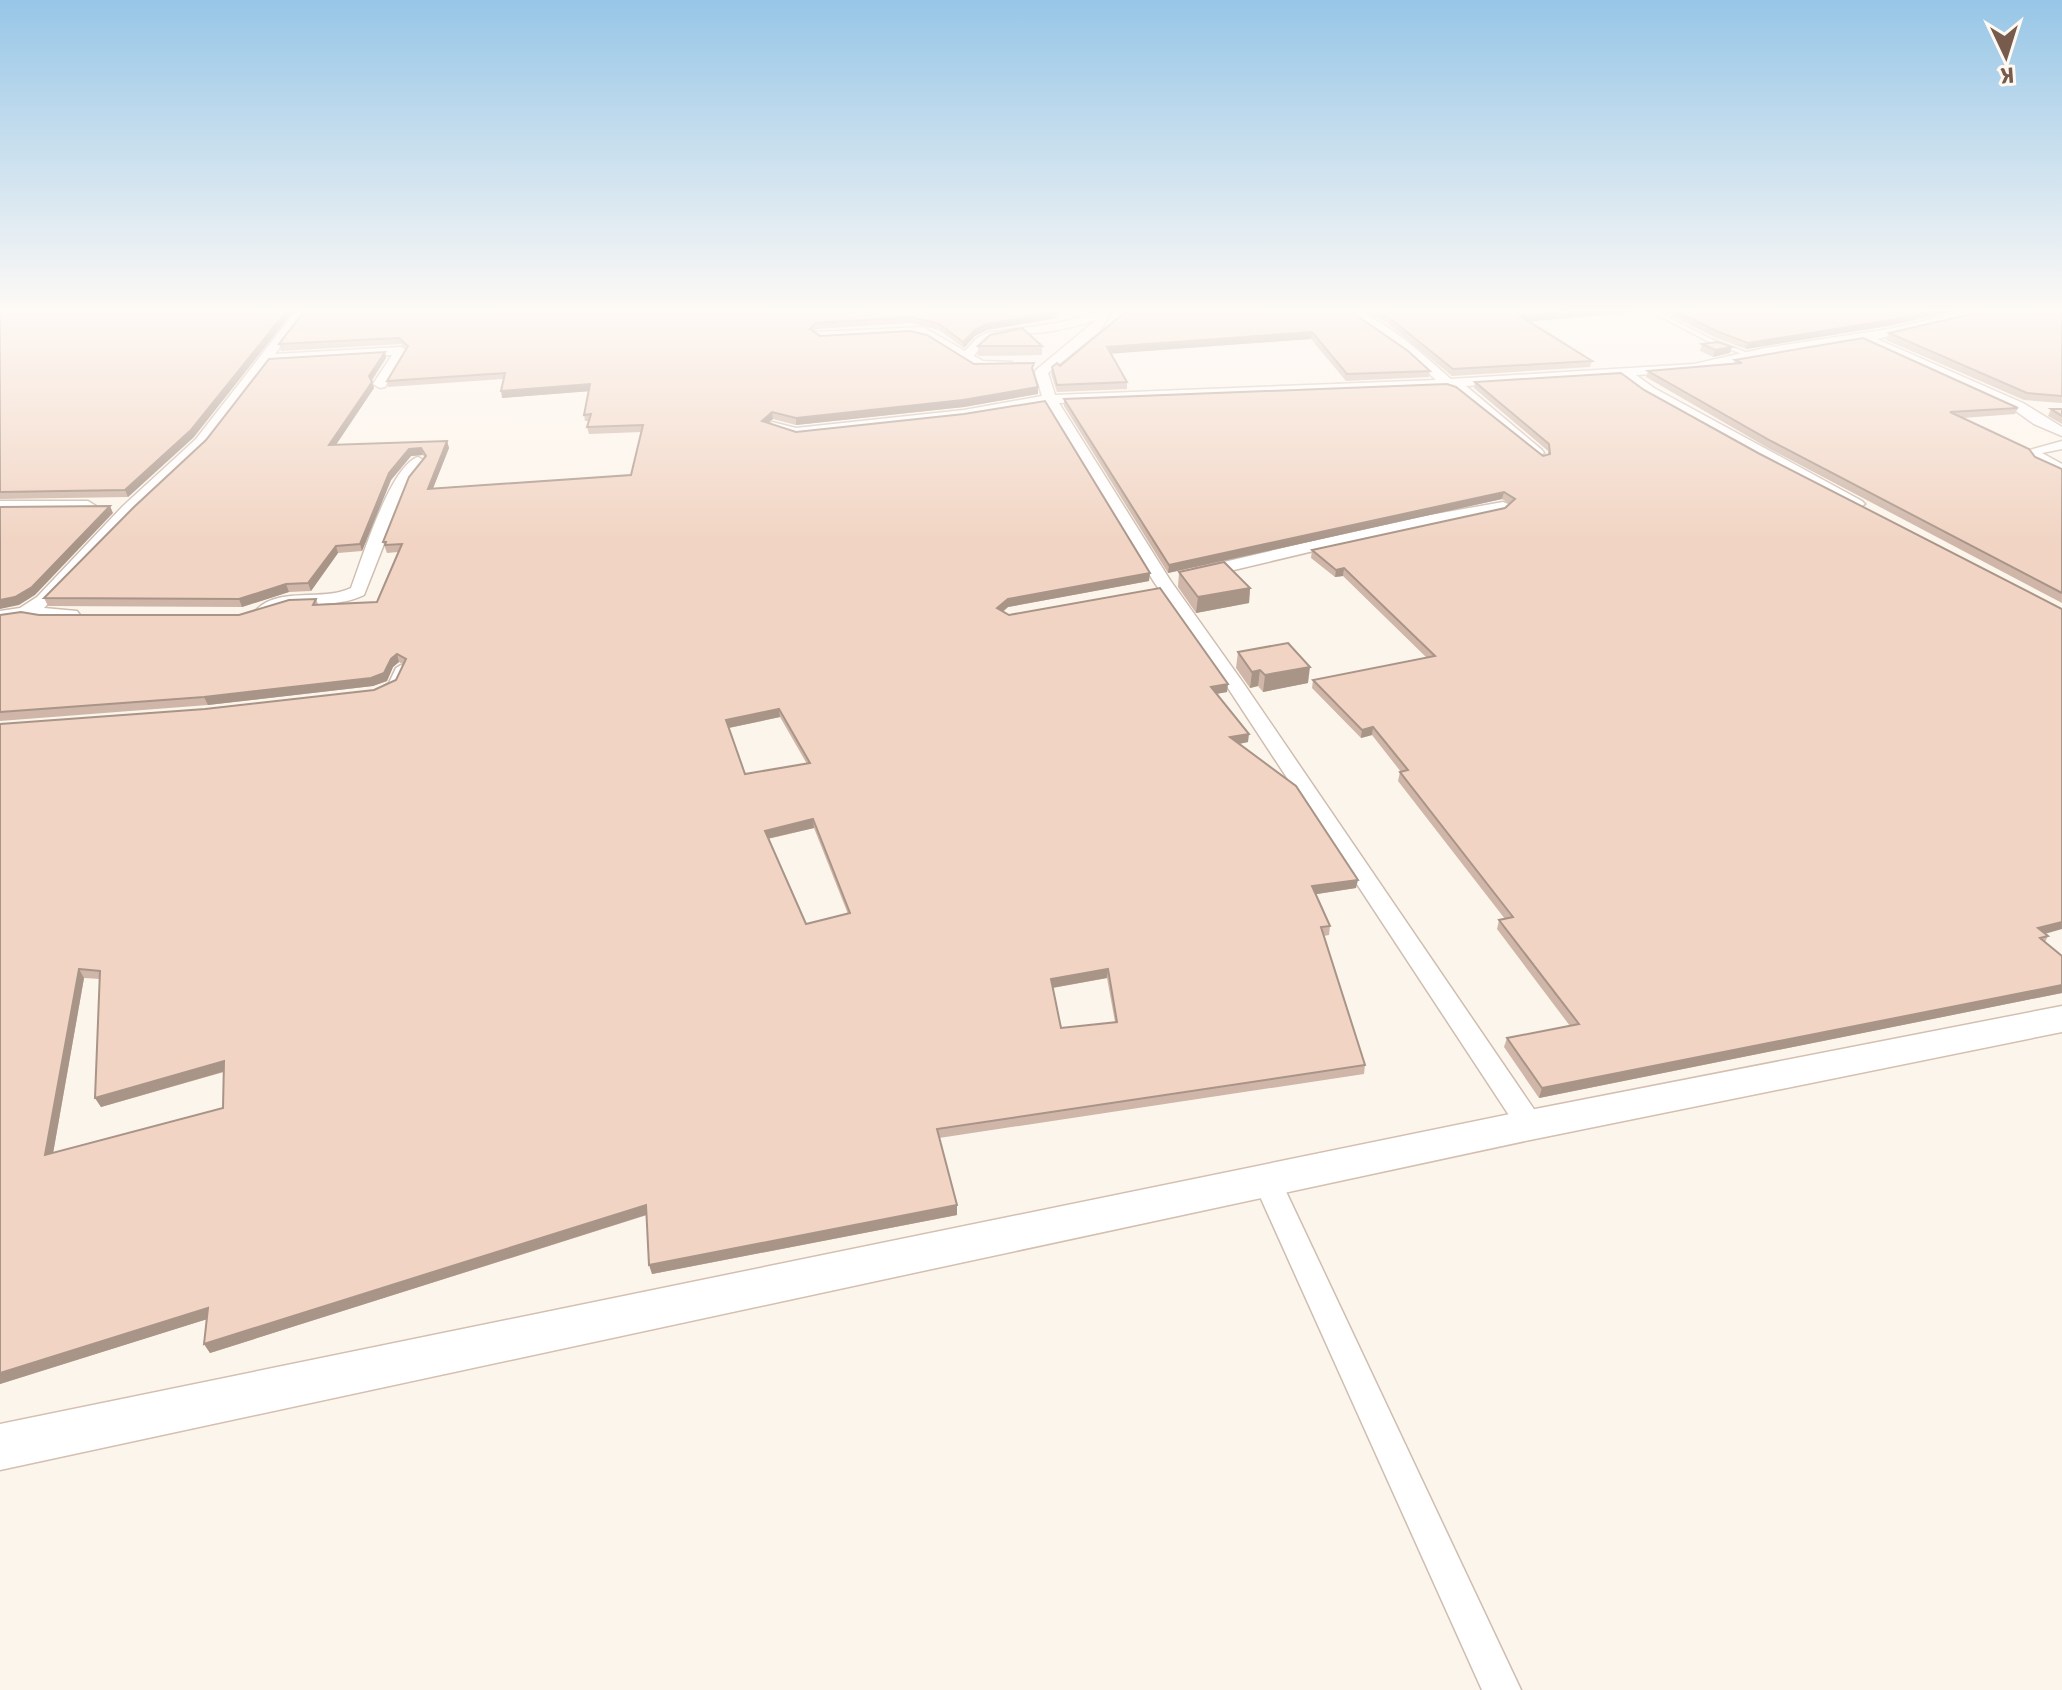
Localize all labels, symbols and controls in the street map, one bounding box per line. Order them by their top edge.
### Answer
north arrow [1966,16,2046,96]
text: K [1999,62,2015,89]

